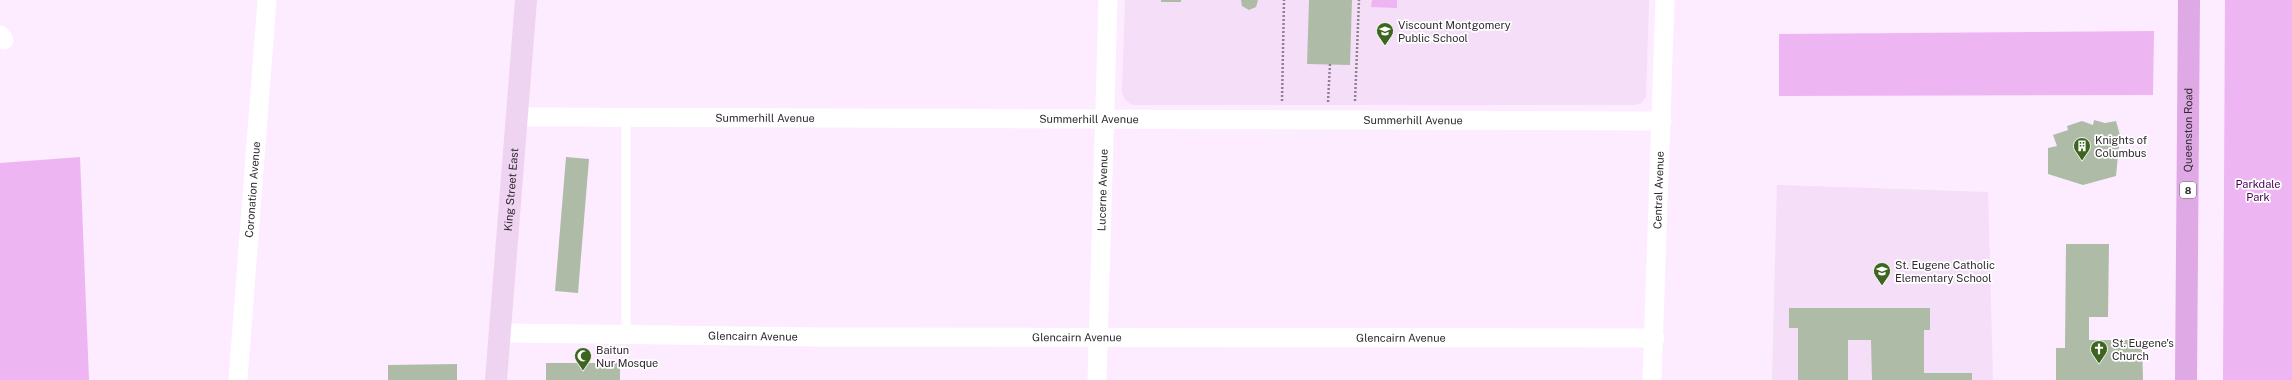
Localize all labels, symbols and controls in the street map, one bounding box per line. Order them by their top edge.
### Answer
place label: Viscount Montgomery Public School [1398,19,1511,44]
school or university icon: Viscount Montgomery Public School [1375,21,1395,46]
street label: Queenston Road [2182,88,2194,172]
street label: Summerhill Avenue [715,112,815,124]
street label: Summerhill Avenue [1039,113,1139,125]
street label: Summerhill Avenue [1363,114,1463,126]
place label: Knights of Columbus [2095,134,2148,159]
building icon: Knights of Columbus [2072,136,2092,161]
street label: Coronation Avenue [243,141,262,238]
street label: King Street East [502,147,520,232]
street label: Lucerne Avenue [1095,149,1110,231]
street label: Central Avenue [1651,151,1666,229]
park label: Parkdale Park [2235,178,2281,203]
road number: 8 [2180,182,2196,198]
place label: St. Eugene Catholic Elementary School [1895,259,1995,284]
school or university icon: St. Eugene Catholic Elementary School [1872,261,1892,286]
street label: Glencairn Avenue [708,330,798,343]
street label: Glencairn Avenue [1032,331,1122,343]
street label: Glencairn Avenue [1356,332,1446,344]
place label: St. Eugene's Church [2112,337,2174,362]
church icon: St. Eugene's Church [2089,339,2109,364]
place label: Baitun Nur Mosque [596,344,658,369]
mosque icon: Baitun Nur Mosque [573,346,593,371]

